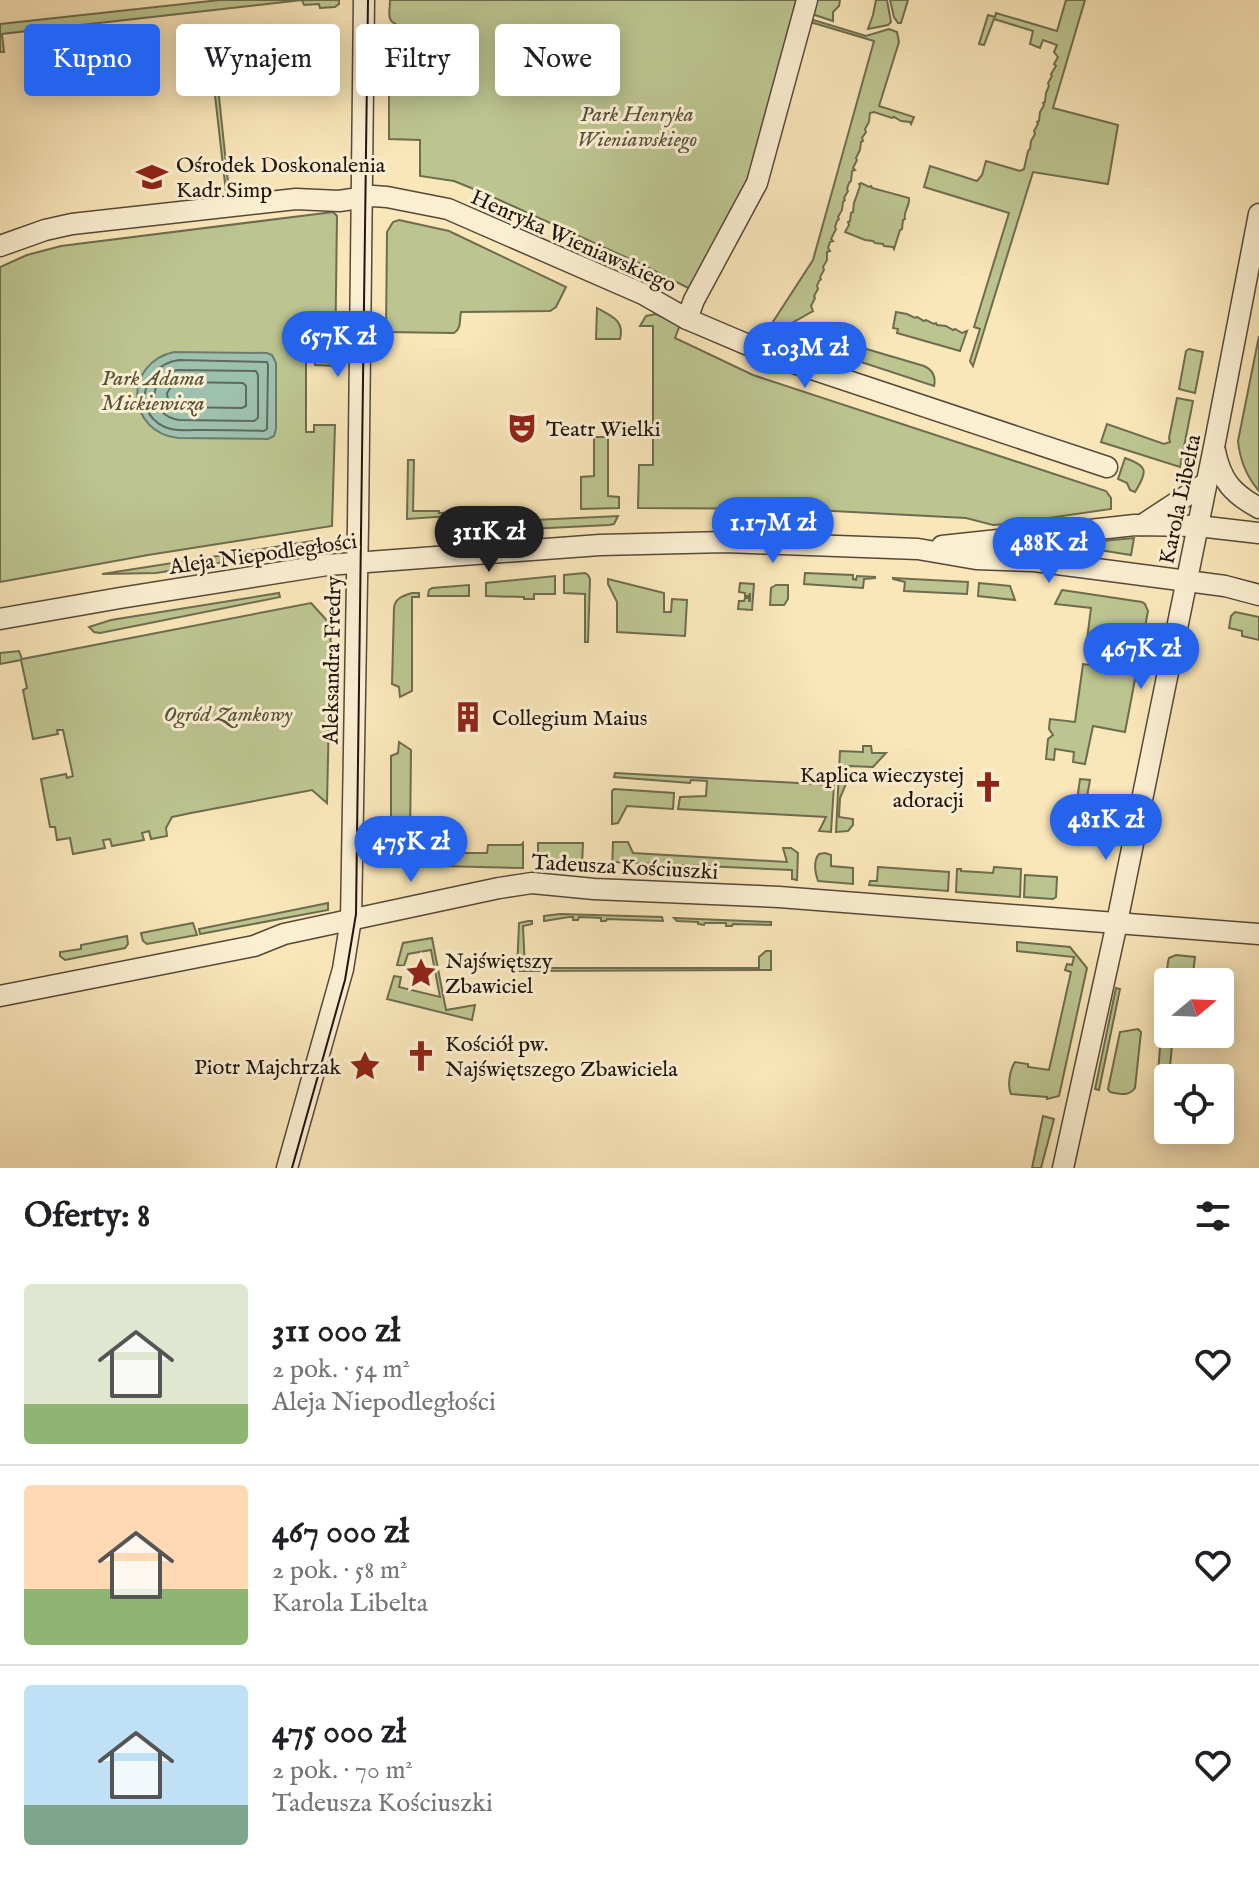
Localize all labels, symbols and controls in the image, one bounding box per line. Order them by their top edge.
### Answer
chip: Kupno [24,24,160,96]
chip: Wynajem [176,24,340,96]
chip: Filtry [356,24,479,96]
chip: Nowe [495,24,620,96]
park label: Park Henryka Wieniawskiego [577,101,697,154]
place label: Ośrodek Doskonalenia Kadr Simp [176,152,386,205]
school or university icon: Ośrodek Doskonalenia Kadr Simp [135,160,169,194]
street label: Henryka Wieniawskiego [466,184,681,300]
pin: 657K zł [264,311,412,379]
text: 657K zł [300,320,376,353]
pin: 1.03M zł [722,322,888,390]
text: 1.03M zł [761,331,849,364]
park label: Park Adama Mickiewicza [101,365,205,418]
theatre icon: Teatr Wielki [505,411,539,445]
place label: Teatr Wielki [546,416,661,444]
street label: Karola Libelta [1154,431,1208,567]
pin: 1.17M zł [690,497,856,565]
pin: 311K zł [415,506,563,574]
text: 1.17M zł [730,506,816,539]
text: 311K zł [453,515,525,548]
pin: 488K zł [975,517,1123,585]
text: 488K zł [1011,526,1087,559]
street label: Aleja Niepodległości [167,528,359,582]
street label: Aleksandra Fredry [318,576,348,745]
pin: 467K zł [1067,623,1215,691]
text: 467K zł [1101,632,1181,665]
building icon: Collegium Maius [451,700,485,734]
park label: Ogród Zamkowy [163,701,293,729]
place label: Collegium Maius [492,705,648,733]
place label: Kaplica wieczystej adoracji [800,762,964,815]
church icon: Kaplica wieczystej adoracji [971,770,1005,804]
pin: 481K zł [1032,794,1180,862]
text: 481K zł [1068,803,1144,836]
pin: 475K zł [337,816,485,884]
text: 475K zł [372,825,450,858]
street label: Tadeusza Kościuszki [531,849,719,887]
place label: Najświętszy Zbawiciel [445,948,553,1001]
place icon: Najświętszy Zbawiciel [404,956,438,990]
north arrow [1154,968,1234,1048]
map controls [1154,968,1234,1144]
place label: Kościół pw. Najświętszego Zbawiciela [445,1031,678,1084]
church icon: Kościół pw. Najświętszego Zbawiciela [404,1039,438,1073]
place icon: Piotr Majchrzak [348,1049,382,1083]
place label: Piotr Majchrzak [194,1054,341,1082]
button: locate [1154,1064,1234,1144]
icon: filters [1191,1194,1235,1238]
text: Oferty: 8 [24,1195,150,1238]
text: 311 000 zł [272,1310,400,1353]
icon: home [88,1316,184,1412]
icon: heart [1191,1342,1235,1386]
text: 2 pok. · 54 m² [272,1353,410,1386]
text: Aleja Niepodległości [272,1386,496,1419]
text: 467 000 zł [272,1511,409,1554]
icon: home [88,1517,184,1613]
icon: heart [1191,1543,1235,1587]
text: 2 pok. · 58 m² [272,1554,407,1587]
text: Karola Libelta [272,1587,428,1620]
text: 475 000 zł [272,1711,406,1754]
icon: home [88,1717,184,1813]
icon: heart [1191,1743,1235,1787]
text: 2 pok. · 70 m² [272,1754,413,1787]
text: Tadeusza Kościuszki [272,1787,493,1820]

